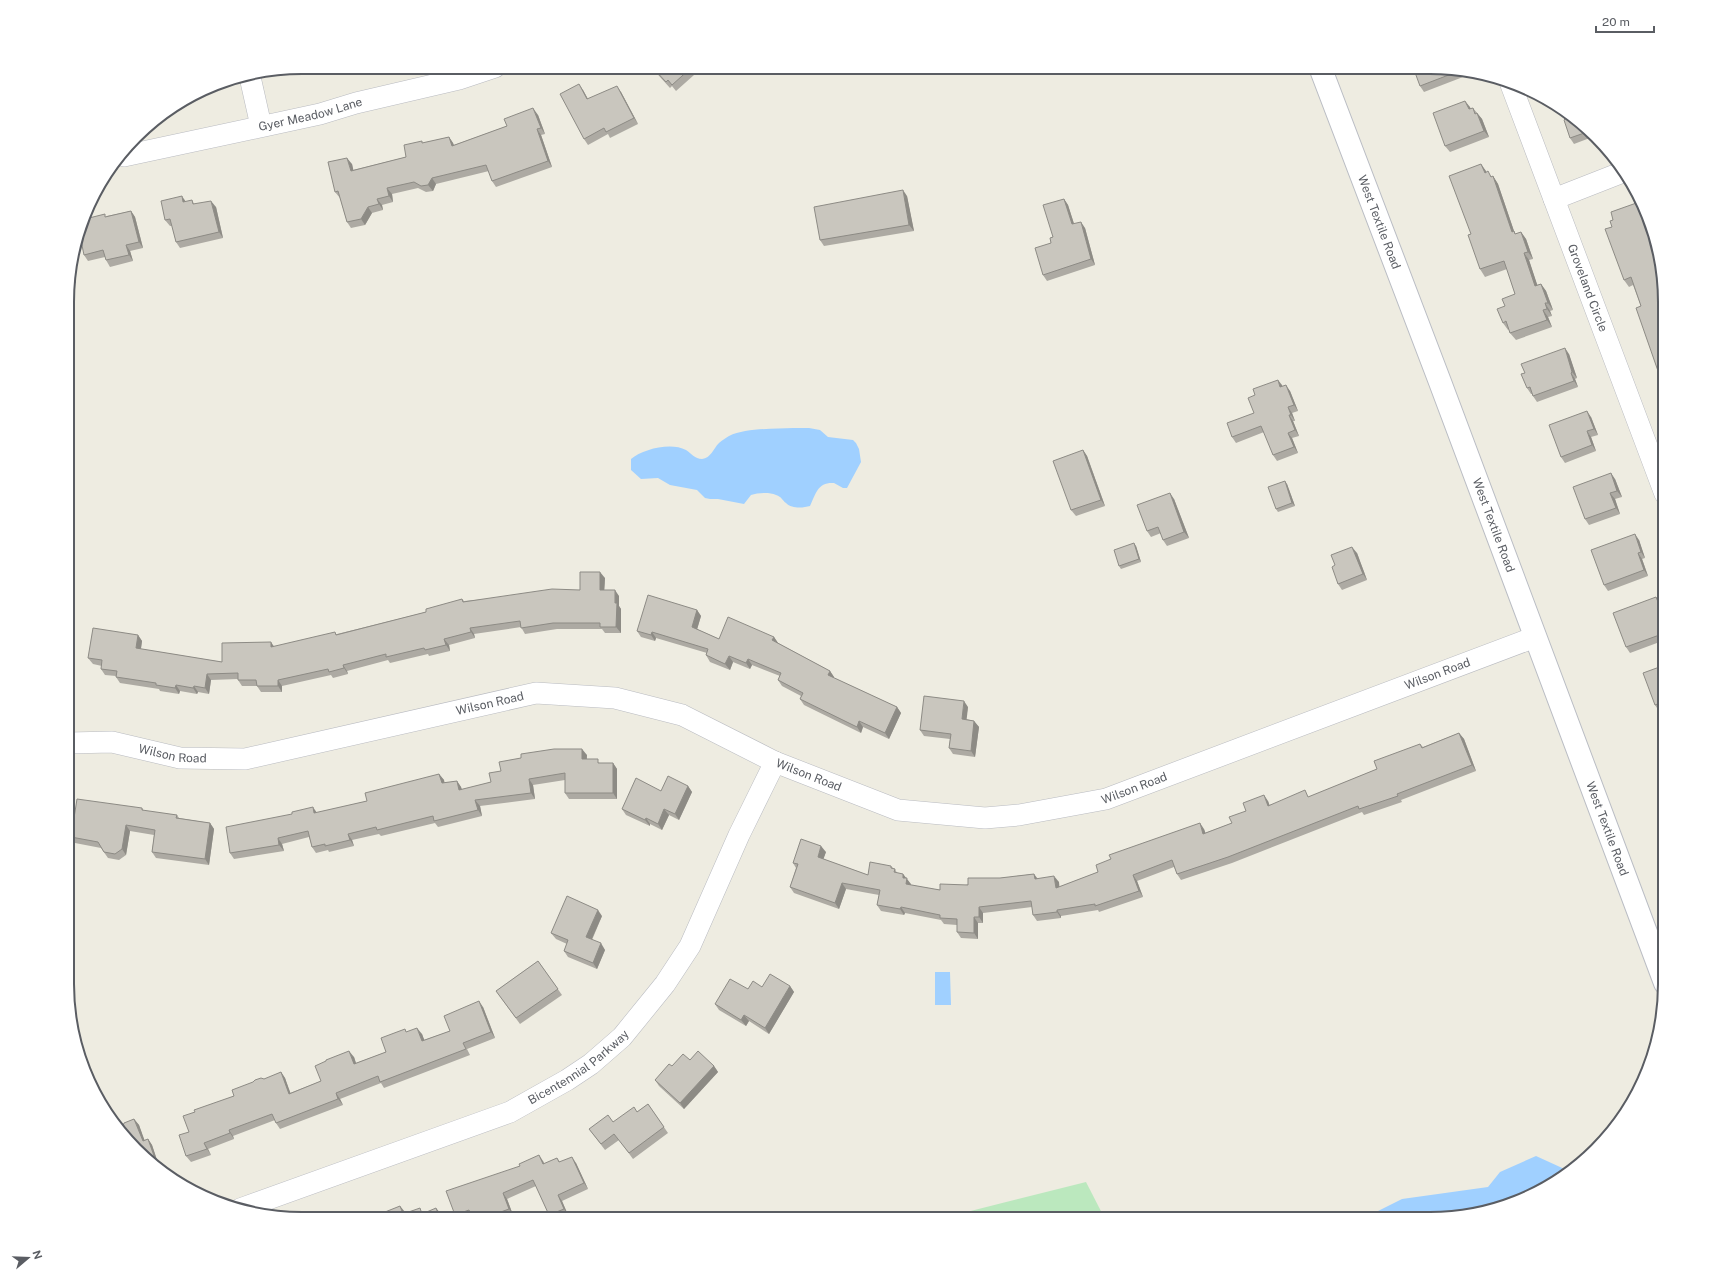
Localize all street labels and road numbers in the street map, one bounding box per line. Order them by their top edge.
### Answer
street label: Gyer Meadow Lane [257,95,364,134]
street label: West Textile Road [1355,173,1403,271]
street label: Groveland Circle [1565,242,1610,334]
street label: West Textile Road [1470,476,1518,574]
street label: Wilson Road [1403,655,1472,693]
street label: Wilson Road [455,689,525,718]
street label: Wilson Road [137,741,207,765]
street label: Wilson Road [774,756,844,794]
street label: Wilson Road [1099,770,1169,807]
street label: West Textile Road [1583,780,1631,878]
street label: Bicentennial Parkway [526,1027,632,1107]

